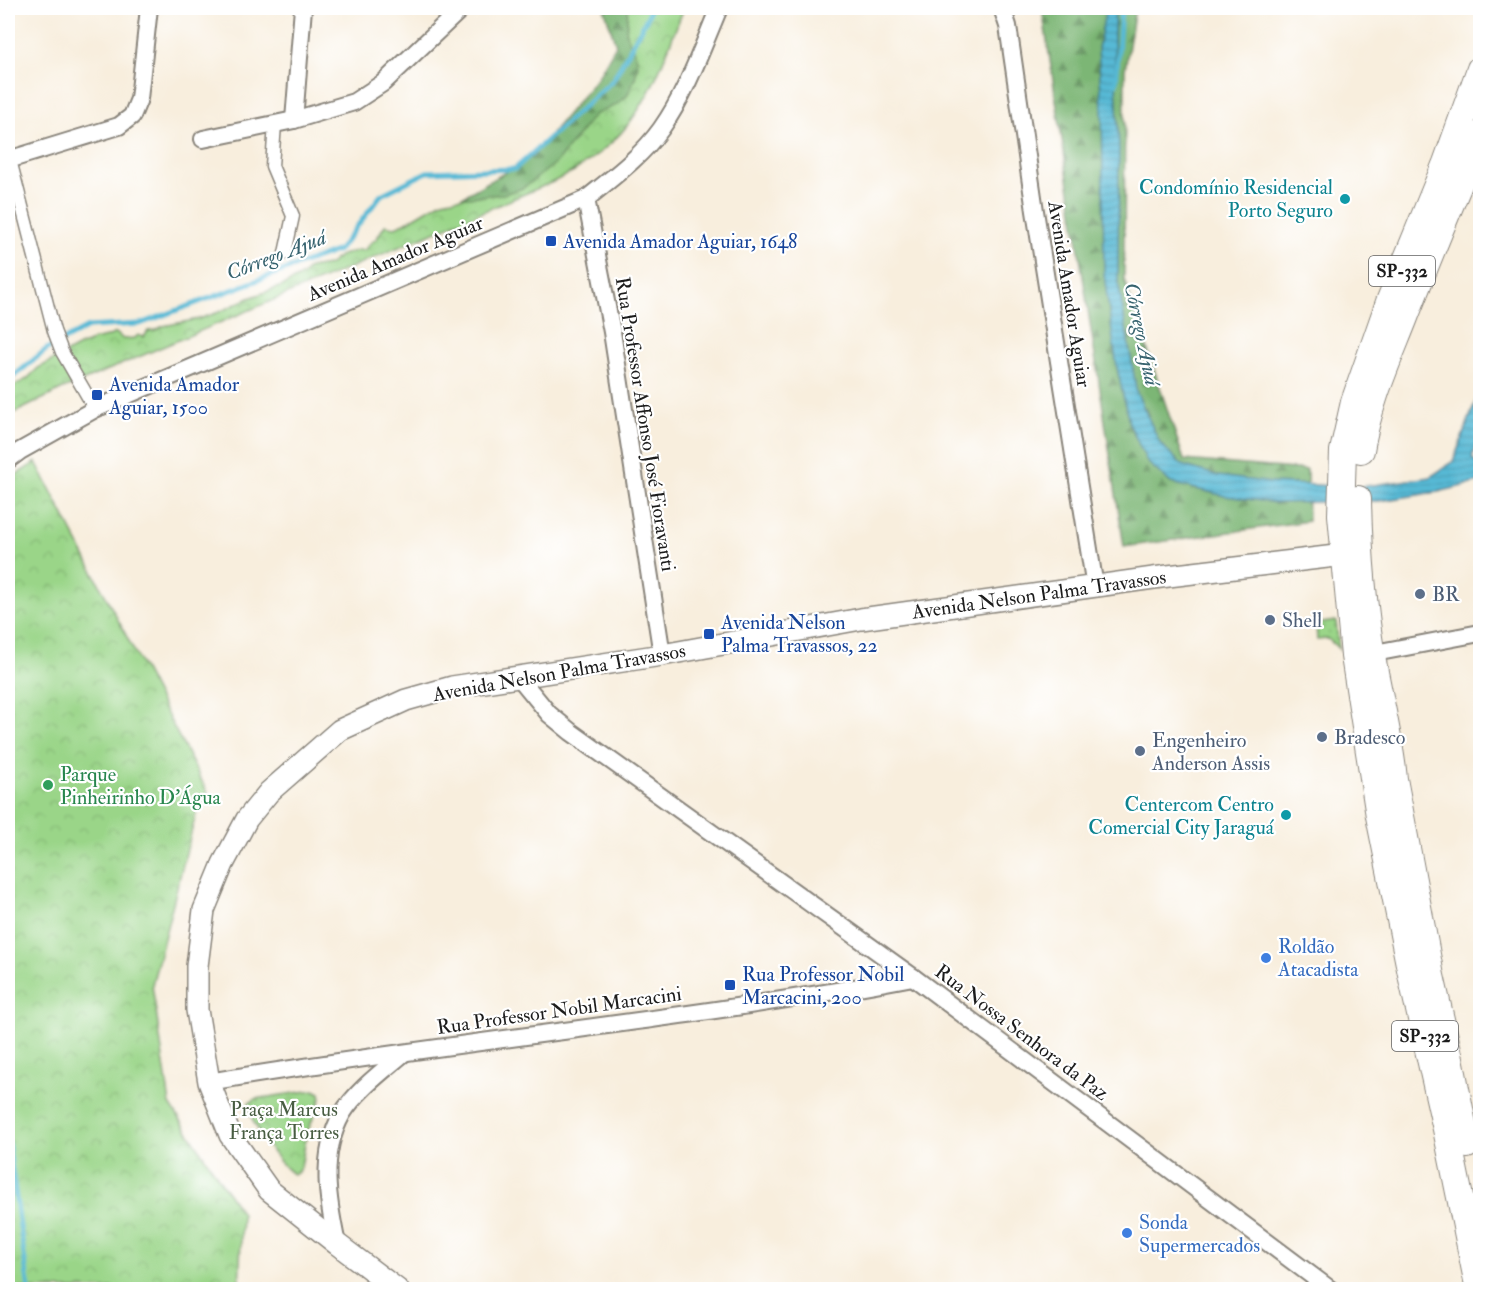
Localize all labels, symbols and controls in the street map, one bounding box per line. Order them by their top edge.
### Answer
place label: Condomínio Residencial Porto Seguro [1139,175,1333,223]
marker: Condomínio Residencial Porto Seguro [1338,192,1352,206]
street label: Avenida Amador Aguiar [1042,198,1097,390]
street label: Avenida Amador Aguiar [303,210,487,307]
water label: Córrego Ajuá [222,223,332,287]
place label: Avenida Amador Aguiar, 1648 [562,229,797,254]
marker: Avenida Amador Aguiar, 1648 [544,234,558,248]
road number: SP-332 [1369,256,1435,286]
street label: Rua Professor Affonso José Fioravanti [610,275,681,573]
water label: Córrego Ajuá [1117,280,1166,390]
place label: Avenida Amador Aguiar, 1500 [108,372,240,420]
marker: Avenida Amador Aguiar, 1500 [90,388,104,402]
street label: Avenida Nelson Palma Travassos [909,564,1168,625]
place label: BR [1432,582,1460,607]
marker: BR [1413,587,1427,601]
place label: Shell [1282,608,1322,633]
place label: Avenida Nelson Palma Travassos, 22 [720,610,878,658]
marker: Shell [1263,613,1277,627]
marker: Avenida Nelson Palma Travassos, 22 [702,627,716,641]
street label: Avenida Nelson Palma Travassos [430,638,688,707]
place label: Bradesco [1334,725,1405,750]
place label: Engenheiro Anderson Assis [1151,728,1270,776]
marker: Bradesco [1315,730,1329,744]
marker: Engenheiro Anderson Assis [1133,744,1147,758]
place label: Parque Pinheirinho D'Água [60,762,222,810]
marker: Parque Pinheirinho D'Água [41,778,55,792]
place label: Centercom Centro Comercial City Jaraguá [1088,792,1275,840]
marker: Centercom Centro Comercial City Jaraguá [1279,808,1293,822]
place label: Roldão Atacadista [1277,934,1359,982]
marker: Roldão Atacadista [1259,951,1273,965]
street label: Rua Nossa Senhora da Paz [930,959,1114,1106]
place label: Rua Professor Nobil Marcacini, 200 [742,962,904,1010]
marker: Rua Professor Nobil Marcacini, 200 [723,978,737,992]
street label: Rua Professor Nobil Marcacini [435,981,683,1040]
road number: SP-332 [1392,1021,1458,1051]
park label: Praça Marcus França Torres [229,1097,339,1145]
place label: Sonda Supermercados [1139,1210,1260,1259]
marker: Sonda Supermercados [1120,1226,1134,1240]

